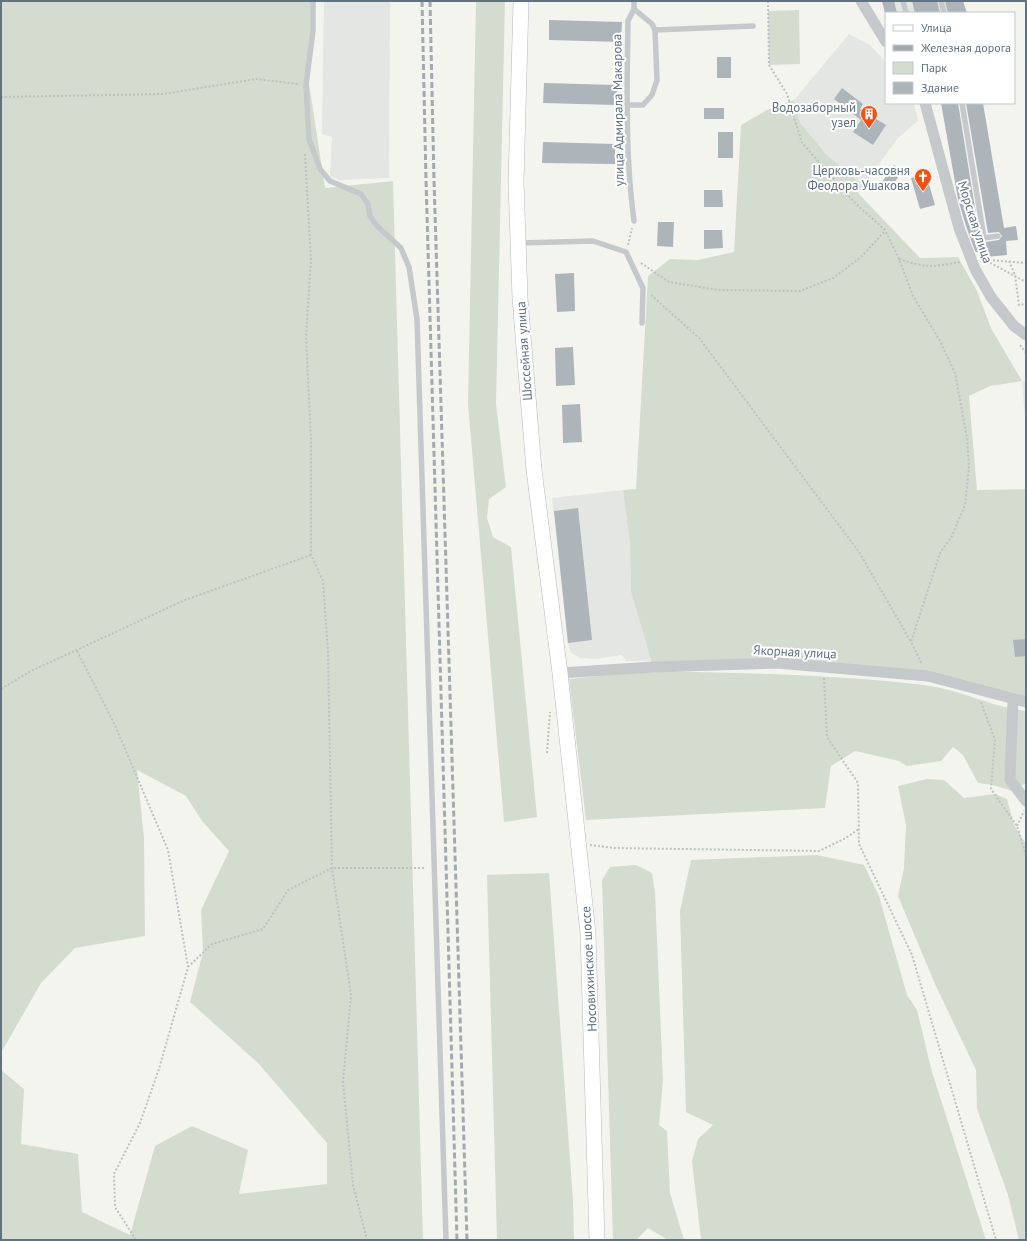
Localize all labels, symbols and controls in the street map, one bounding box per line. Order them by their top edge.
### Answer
legend [885,12,1015,104]
text: Улица [921,20,952,35]
street label: улица Адмирала Макарова [608,34,628,186]
text: Железная дорога [920,40,1011,55]
text: Парк [921,60,947,75]
text: Здание [921,80,959,95]
place label: Водозаборный узел [772,99,856,131]
building icon: Водозаборный узел [859,104,879,129]
place label: Церковь-часовня Феодора Ушакова [807,162,910,194]
church icon: Церковь-часовня Феодора Ушакова [913,167,933,192]
street label: Морская улица [954,179,996,265]
street label: Шоссейная улица [512,301,536,401]
street label: Якорная улица [753,641,837,663]
street label: Носовихинское шоссе [577,906,601,1032]

